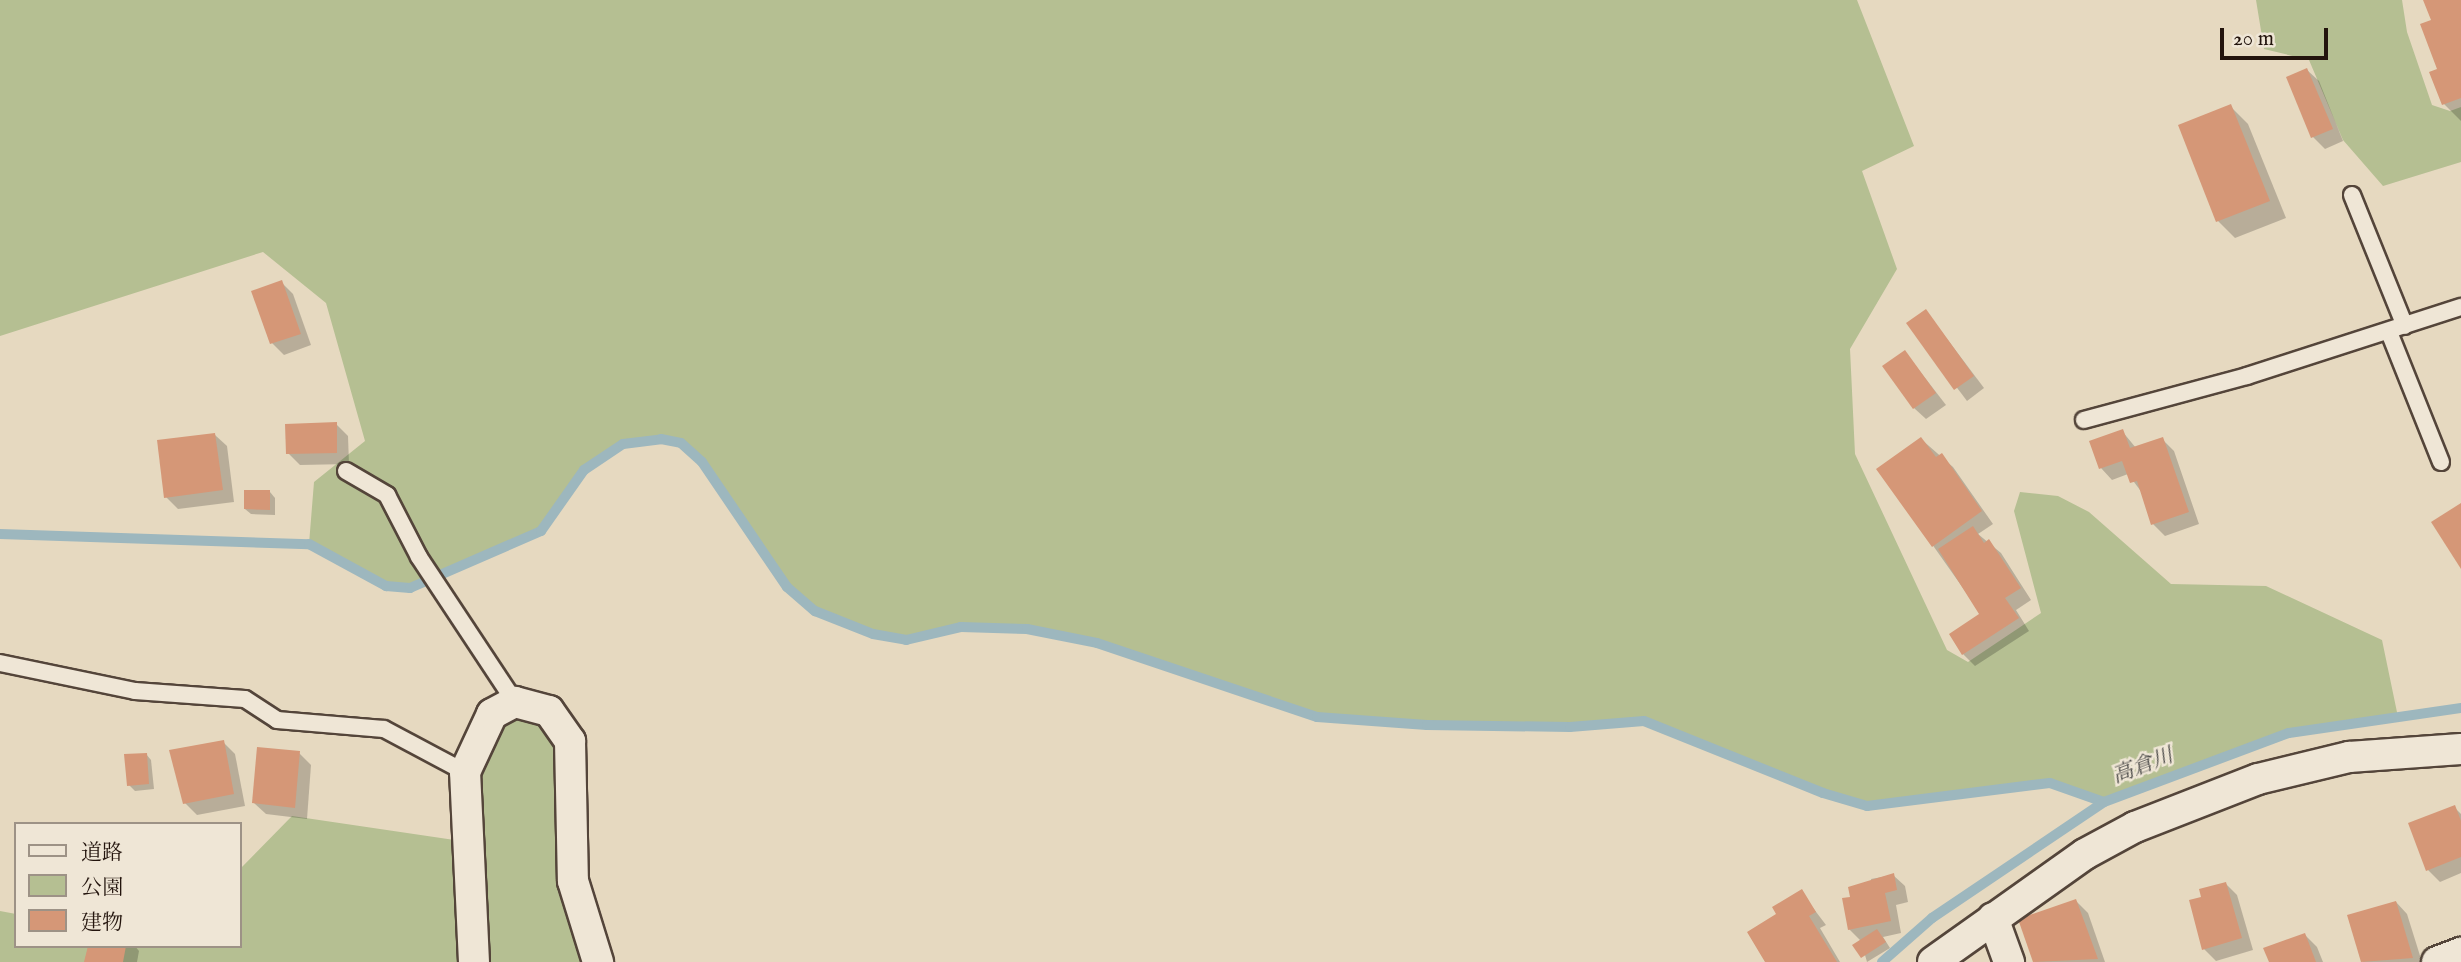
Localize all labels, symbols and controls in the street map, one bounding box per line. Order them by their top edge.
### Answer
scale bar [2223,14,2332,58]
text: 20 m [2233,26,2274,53]
water label: 高倉川 [2109,744,2177,790]
legend [14,822,242,948]
text: 道路 [81,840,123,867]
text: 公園 [81,875,123,902]
text: 建物 [81,910,123,937]

